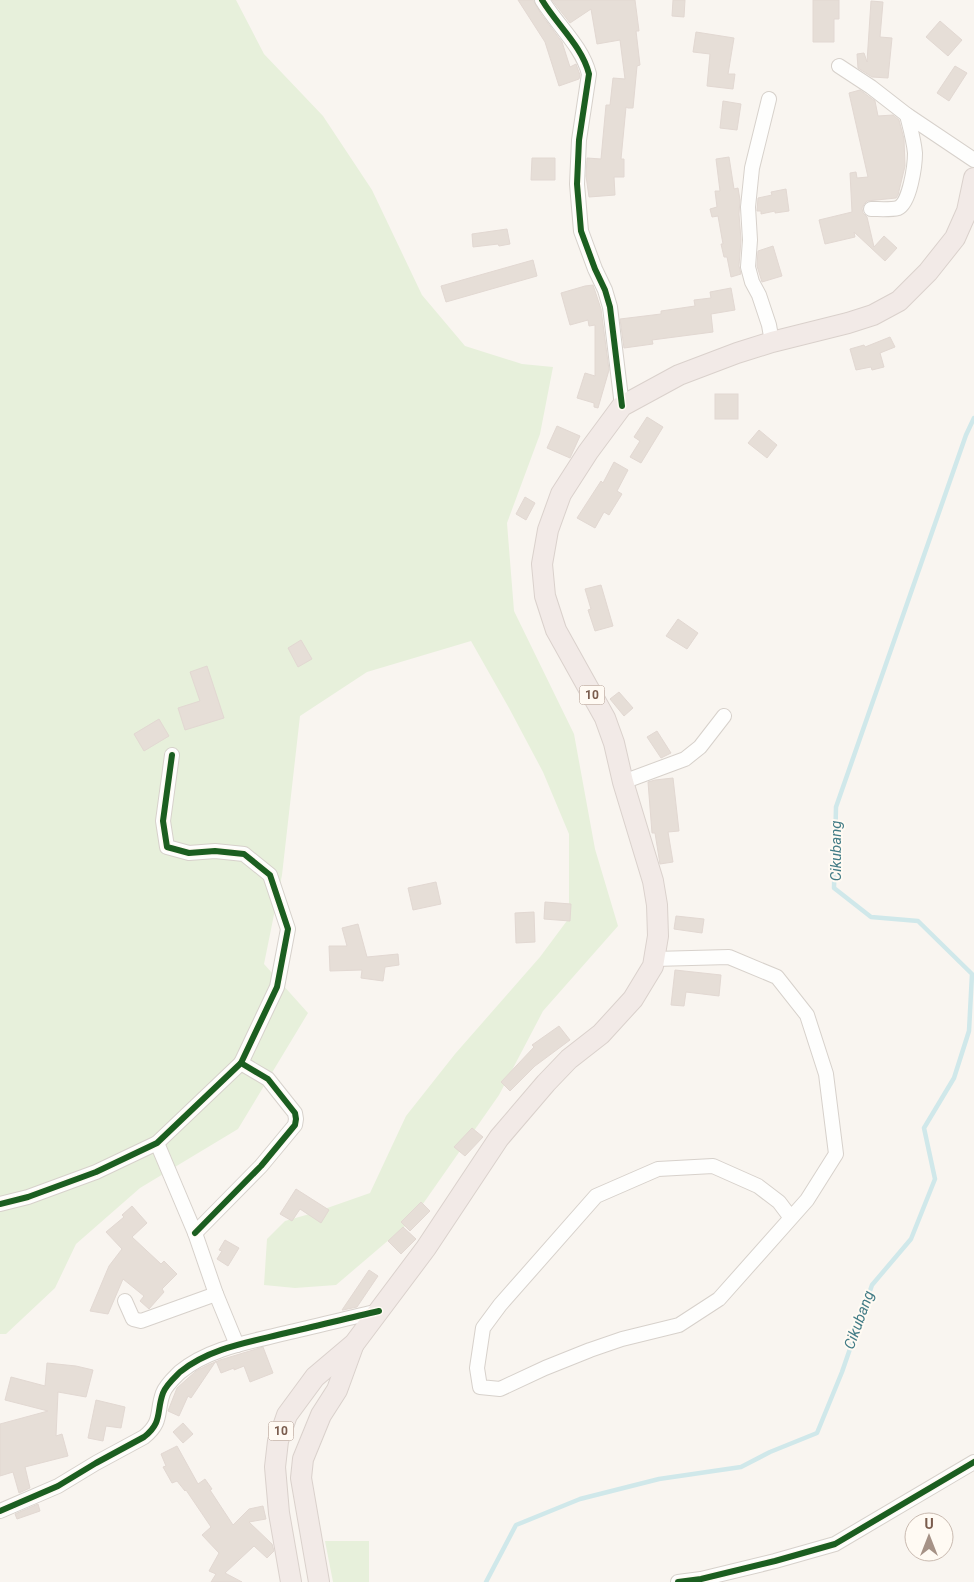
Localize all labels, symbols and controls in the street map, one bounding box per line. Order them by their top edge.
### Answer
road number: 10 [580,686,604,704]
water label: Cikubang [827,821,845,881]
water label: Cikubang [840,1288,878,1352]
road number: 10 [268,1422,294,1440]
north arrow [904,1512,954,1562]
text: U [924,1516,934,1532]

